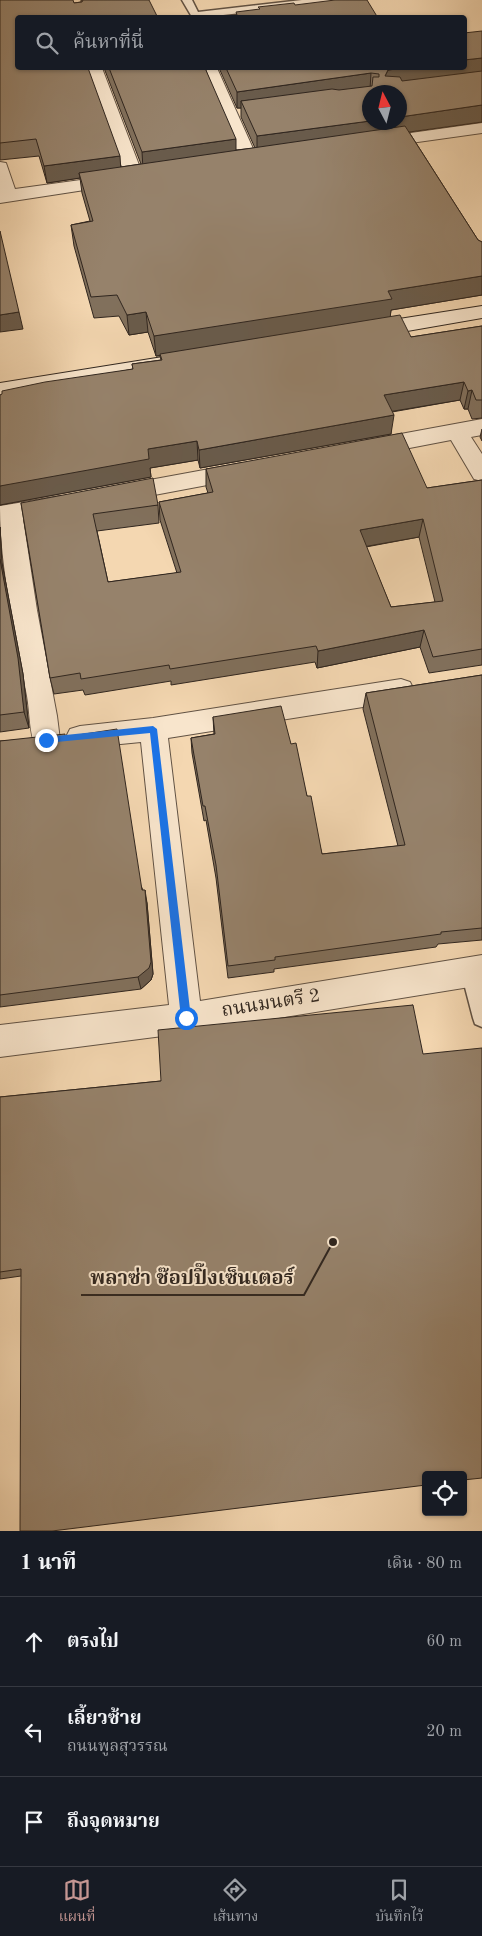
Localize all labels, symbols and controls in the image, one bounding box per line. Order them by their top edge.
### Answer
search box [15,15,467,70]
icon: search [33,29,61,57]
text: ค้นหาที่นี่ [73,34,144,53]
north arrow [362,85,407,130]
route end [35,729,58,752]
street label: ถนนมนตรี 2 [220,985,322,1021]
route start [175,1007,198,1030]
callout: พลาซ่า ช๊อปปิ๊งเซ็นเตอร์ [81,1260,304,1295]
text: พลาซ่า ช๊อปปิ๊งเซ็นเตอร์ [90,1262,296,1289]
map controls [422,1471,467,1516]
button: locate [422,1471,467,1516]
text: 1 นาที [20,1553,76,1574]
text: เดิน · 80 m [387,1556,462,1572]
icon: ahead [20,1628,48,1656]
text: ตรงไป [67,1633,119,1652]
text: 60 m [426,1634,462,1650]
text: เลี้ยวซ้าย [67,1710,141,1729]
icon: left [20,1718,48,1746]
text: 20 m [426,1724,462,1740]
text: ถนนพูลสุวรรณ [67,1739,168,1755]
icon: arrive [20,1808,48,1836]
text: ถึงจุดหมาย [67,1813,160,1832]
tab: แผนที่ [59,1876,95,1928]
tab: เส้นทาง [213,1876,258,1928]
tab: บันทึกไว้ [376,1876,423,1928]

